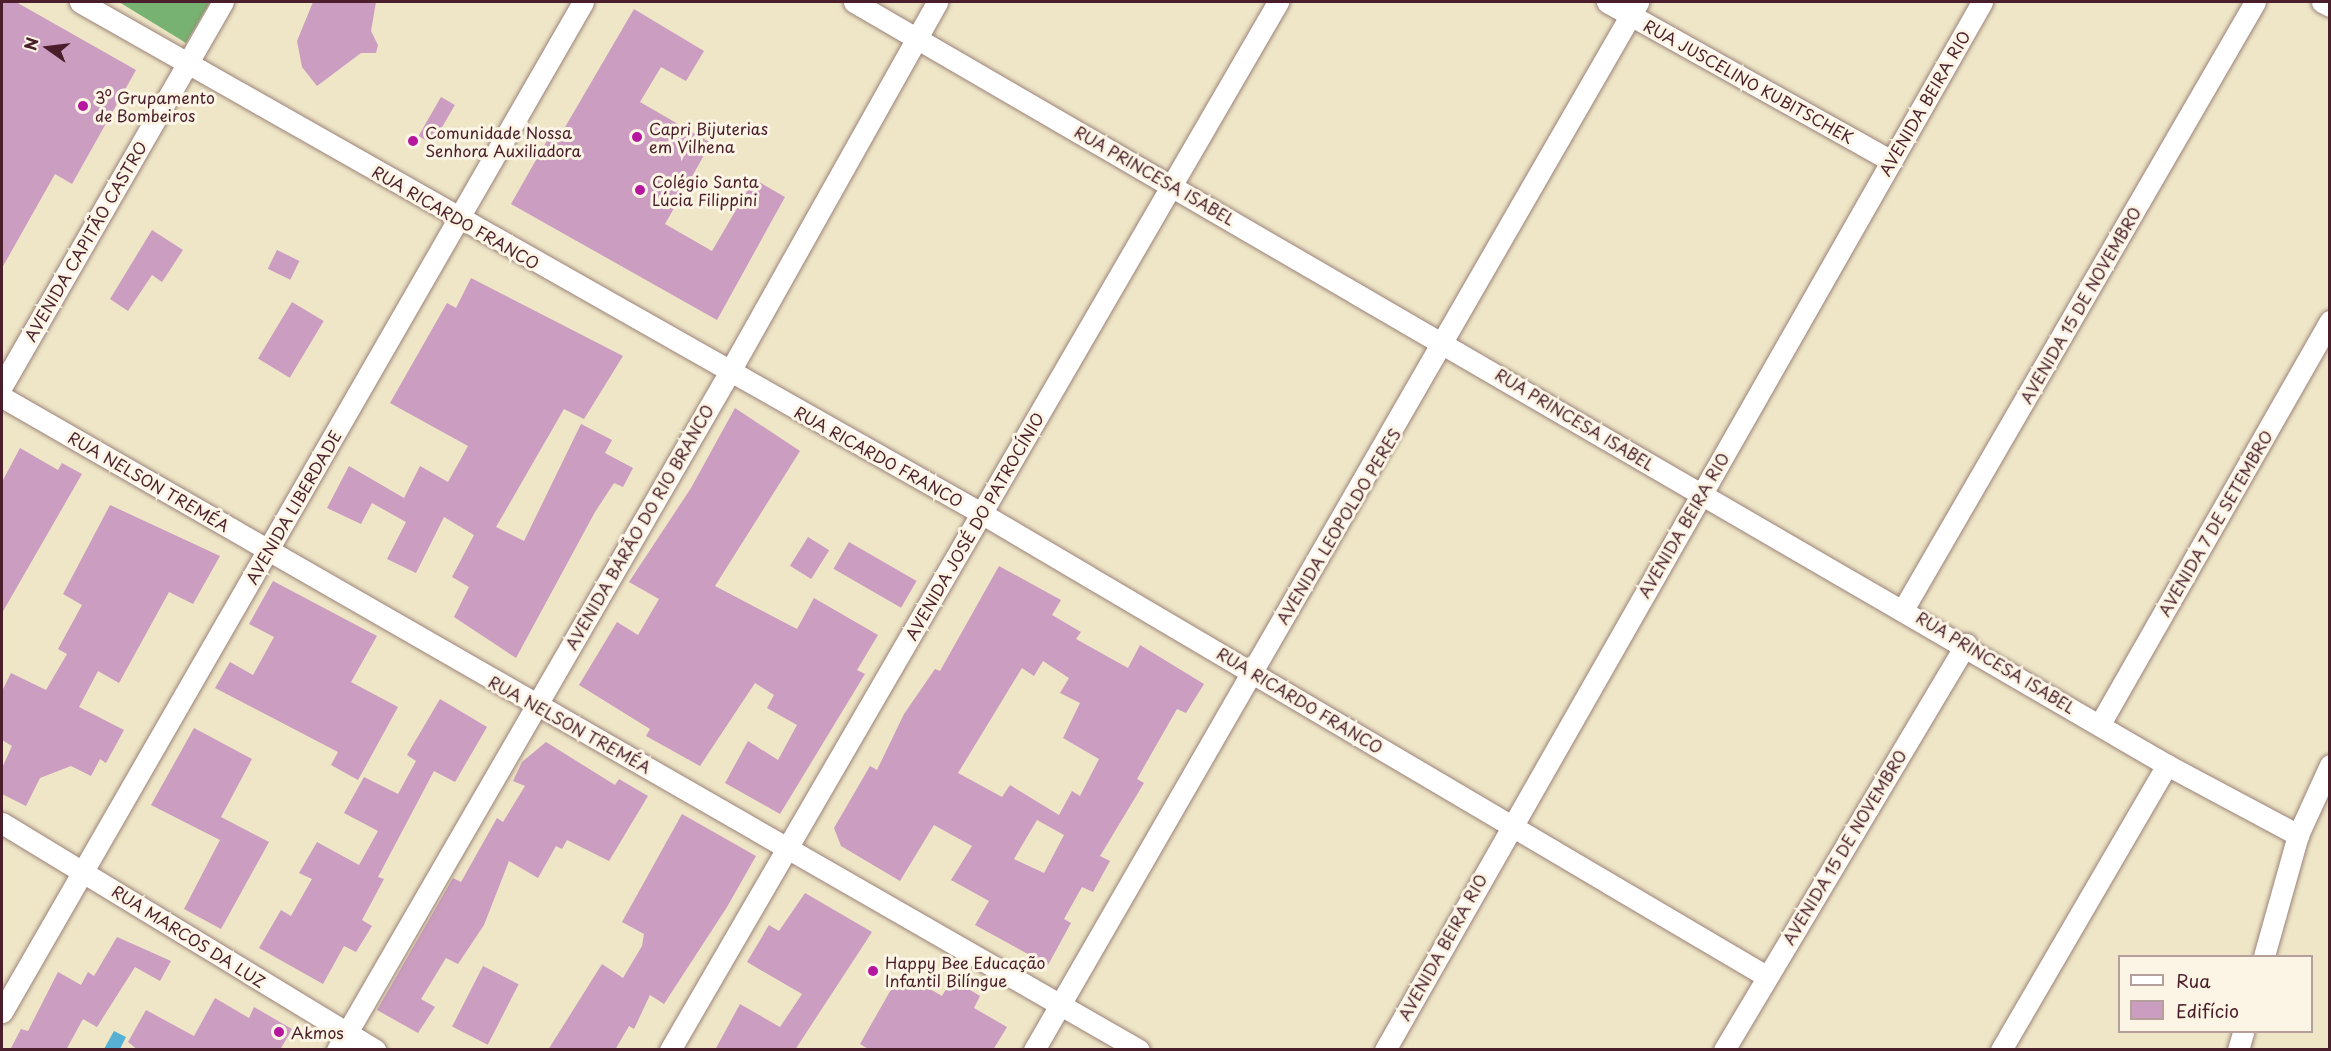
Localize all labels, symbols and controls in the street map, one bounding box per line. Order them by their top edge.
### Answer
street label: RUA JUSCELINO KUBITSCHEK [1639,14,1859,148]
north arrow [18,18,78,78]
street label: AVENIDA BEIRA RIO [1875,28,1973,178]
text: N [17,35,44,53]
place label: 3º Grupamento de Bombeiros [95,87,215,125]
marker: 3º Grupamento de Bombeiros [76,99,90,113]
place label: Capri Bijuterias em Vilhena [649,118,769,156]
street label: RUA PRINCESA ISABEL [1070,121,1240,229]
place label: Comunidade Nossa Senhora Auxiliadora [425,122,581,160]
marker: Capri Bijuterias em Vilhena [630,130,644,144]
marker: Comunidade Nossa Senhora Auxiliadora [406,134,420,148]
street label: AVENIDA CAPITÃO CASTRO [20,138,150,344]
street label: RUA RICARDO FRANCO [368,161,544,273]
place label: Colégio Santa Lúcia Filippini [652,171,760,209]
marker: Colégio Santa Lúcia Filippini [633,183,647,197]
street label: AVENIDA 15 DE NOVEMBRO [2015,202,2145,408]
street label: RUA PRINCESA ISABEL [1491,363,1659,475]
street label: AVENIDA BARÃO DO RIO BRANCO [561,401,717,653]
street label: RUA RICARDO FRANCO [791,401,967,511]
street label: AVENIDA JOSÉ DO PATROCÍNIO [901,409,1047,643]
street label: AVENIDA LEOPOLDO PERES [1272,424,1404,628]
street label: AVENIDA 7 DE SETEMBRO [2154,426,2276,620]
street label: RUA NELSON TREMÉA [65,427,233,535]
street label: AVENIDA LIBERDADE [241,427,345,587]
street label: AVENIDA BEIRA RIO [1634,450,1732,600]
street label: RUA PRINCESA ISABEL [1912,606,2080,718]
street label: RUA RICARDO FRANCO [1213,642,1387,758]
street label: RUA NELSON TREMÉA [486,671,654,777]
street label: AVENIDA 15 DE NOVEMBRO [1778,745,1910,949]
street label: AVENIDA BEIRA RIO [1394,871,1490,1023]
street label: RUA MARCOS DA LUZ [108,880,270,992]
place label: Happy Bee Educação Infantil Bilíngue [885,952,1046,990]
legend [2118,955,2313,1033]
marker: Happy Bee Educação Infantil Bilíngue [866,964,880,978]
text: Rua [2176,967,2211,994]
text: Edifício [2176,997,2239,1024]
place label: Akmos [291,1022,344,1042]
marker: Akmos [272,1025,286,1039]

